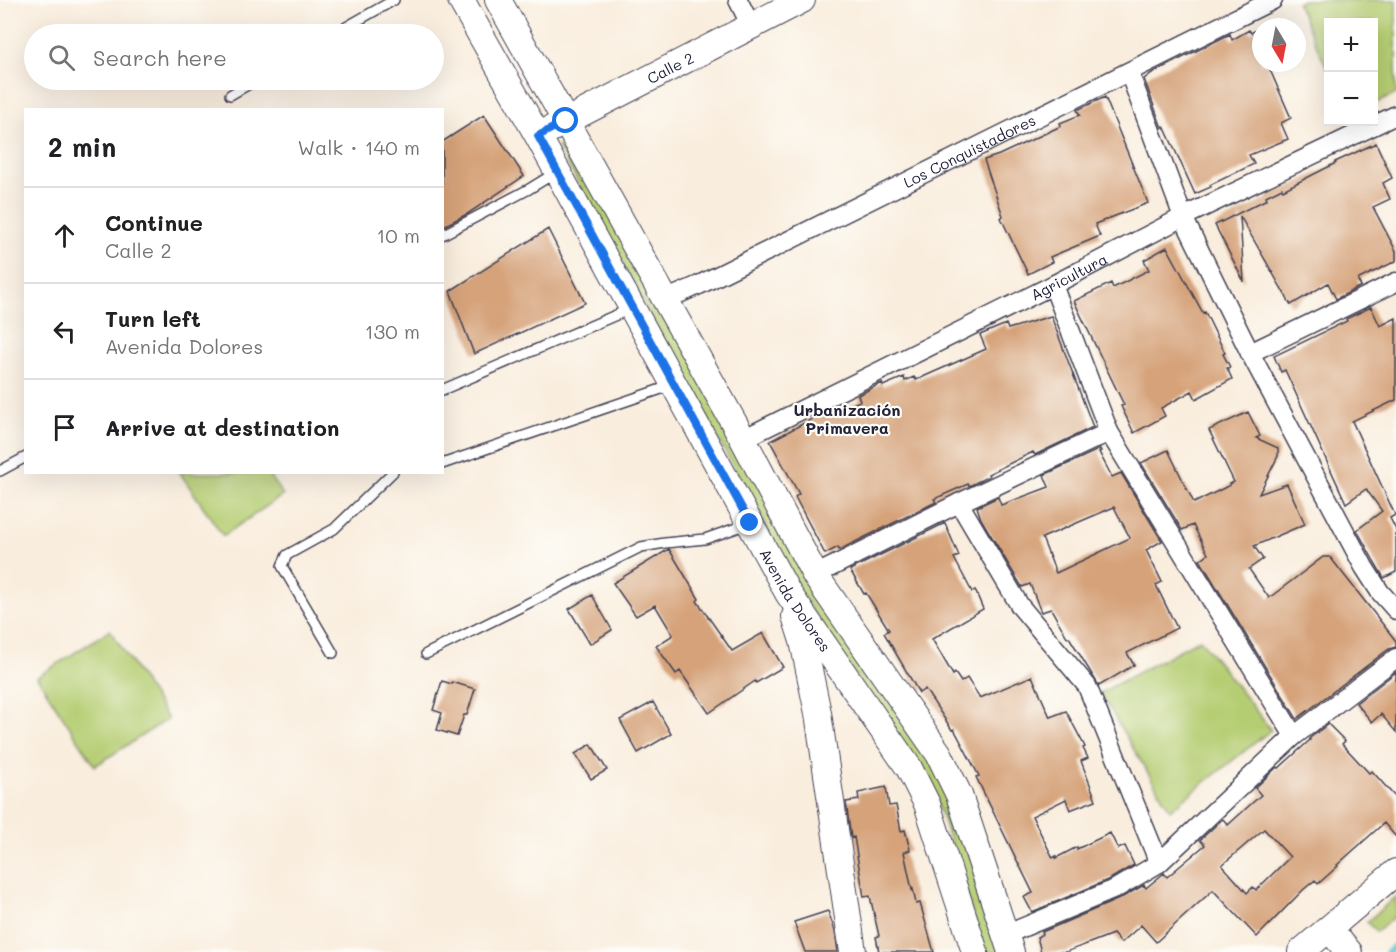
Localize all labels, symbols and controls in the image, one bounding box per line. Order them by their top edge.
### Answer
north arrow [1252,18,1306,72]
map controls [1324,18,1378,126]
button: + [1324,18,1378,72]
search box [24,24,444,90]
icon: search [45,41,78,74]
text: Search here [93,43,227,72]
street label: Calle 2 [643,47,697,88]
button: − [1324,72,1378,126]
route start [552,107,578,133]
street label: Los Conquistadores [900,110,1039,192]
text: 2 min [48,130,116,164]
text: Walk · 140 m [297,134,420,160]
text: Continue [105,208,203,237]
icon: ahead [48,219,81,252]
text: 10 m [376,222,420,248]
text: Calle 2 [105,237,172,263]
street label: Agricultura [1027,248,1111,305]
text: Turn left [105,304,201,333]
icon: left [48,315,81,348]
text: 130 m [365,318,420,344]
text: Avenida Dolores [105,333,263,359]
district label: Urbanización Primavera [794,399,900,438]
icon: arrive [48,411,81,444]
text: Arrive at destination [105,413,340,442]
route end [736,509,762,535]
street label: Avenida Dolores [755,545,836,656]

